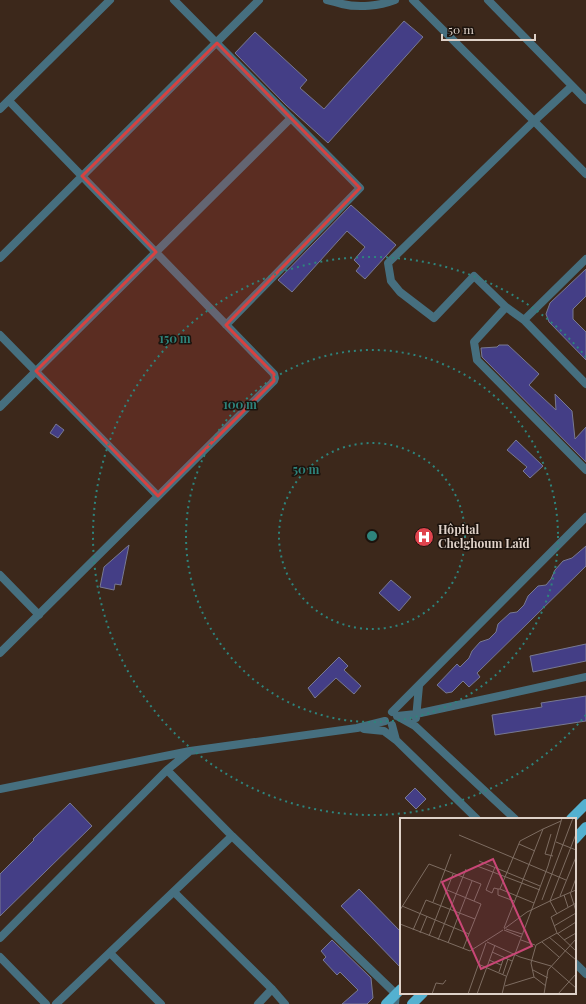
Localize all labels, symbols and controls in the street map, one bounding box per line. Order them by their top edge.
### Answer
scale bar [442,16,535,42]
text: 50 m [448,21,474,37]
text: 150 m [159,330,191,346]
text: 100 m [223,396,257,412]
text: 50 m [293,461,320,477]
place label: Hôpital Chelghoum Laïd [438,521,530,551]
hospital icon: Hôpital Chelghoum Laïd [413,526,435,548]
centre of rings [365,529,379,543]
inset map [400,818,576,994]

